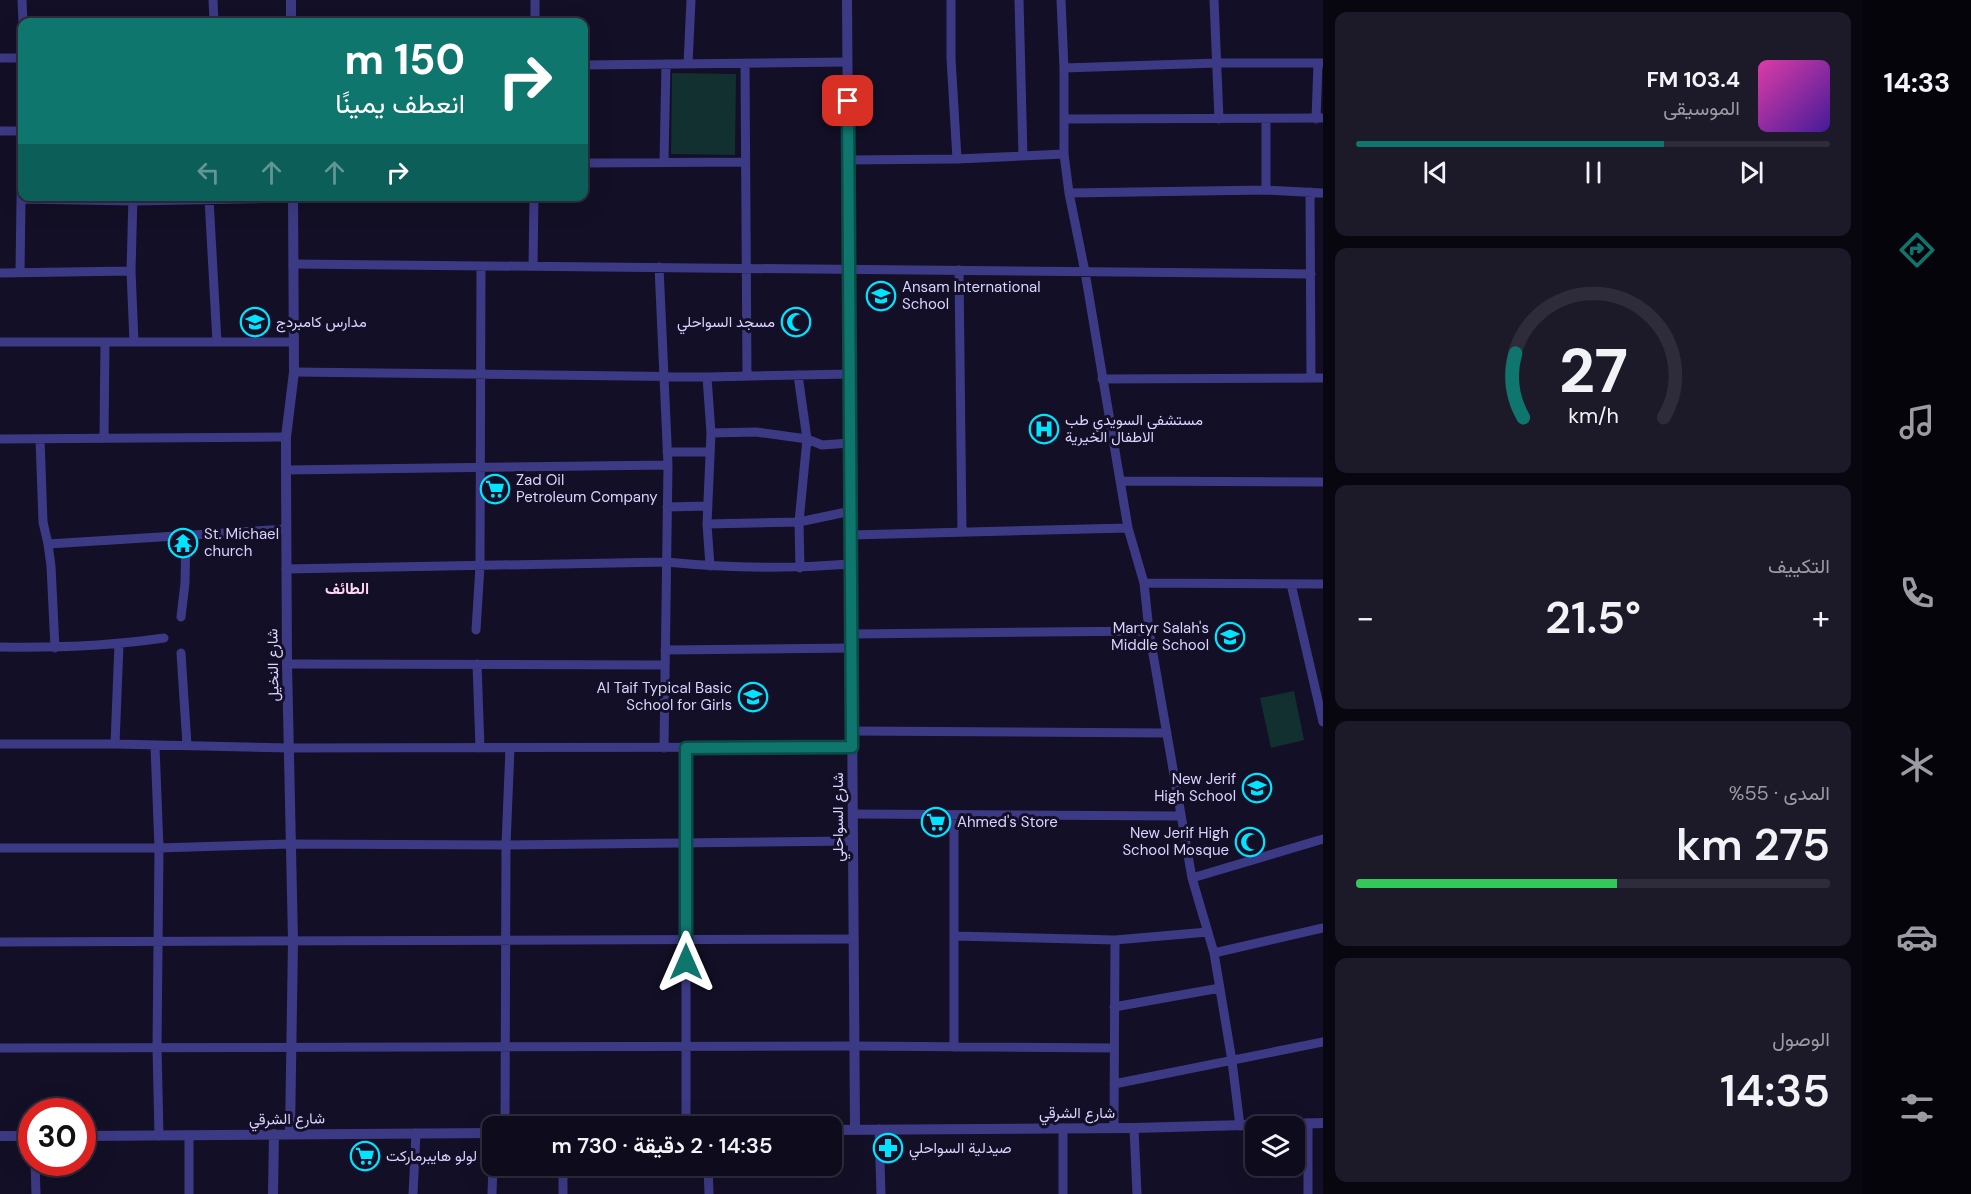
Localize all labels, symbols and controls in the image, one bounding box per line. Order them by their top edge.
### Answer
text: 150 m [345,32,465,87]
icon: right [486,42,564,120]
text: 103.4 FM [1646,65,1740,94]
text: 14:33 [1884,65,1950,100]
pin [822,75,873,126]
icon: arrive [831,84,864,117]
text: انعطف يمينًا [335,86,465,121]
text: الموسيقى [1663,95,1740,121]
icon: left [192,156,225,189]
icon: ahead [255,156,288,189]
icon: ahead [318,156,351,189]
icon: right [381,156,414,189]
icon: previous [1419,156,1452,189]
icon: pause [1577,156,1610,189]
icon: next [1735,156,1768,189]
icon: directions [1896,229,1938,271]
place label: Ansam International School [902,277,1041,314]
school or university icon: Ansam International School [865,280,897,312]
school or university icon: مدارس كامبردج [239,306,271,338]
mosque icon: مسجد السواحلي [780,306,812,338]
place label: مدارس كامبردج [276,312,367,333]
place label: مسجد السواحلي [677,312,775,335]
text: 27 [1558,330,1628,411]
icon: music [1896,401,1938,443]
text: km/h [1568,402,1618,430]
place label: مستشفى السويدي طب الاطفال الخيرية [1065,410,1203,447]
hospital icon: مستشفى السويدي طب الاطفال الخيرية [1028,413,1060,445]
place label: Zad Oil Petroleum Company [516,470,658,507]
supermarket icon: Zad Oil Petroleum Company [479,473,511,505]
place label: St. Michael church [204,524,279,561]
temple icon: St. Michael church [167,527,199,559]
text: التكييف [1768,553,1830,579]
icon: phone [1896,572,1938,614]
district label: الطائف [325,578,369,599]
text: 21.5° [1545,588,1641,647]
text: − [1356,596,1374,639]
text: + [1812,596,1830,639]
place label: Martyr Salah's Middle School [1111,618,1209,655]
school or university icon: Martyr Salah's Middle School [1214,621,1246,653]
street label: شارع النخيل [262,628,285,702]
place label: Al Taif Typical Basic School for Girls [597,678,732,715]
school or university icon: Al Taif Typical Basic School for Girls [737,681,769,713]
icon: climate [1896,744,1938,786]
place label: New Jerif High School [1154,769,1236,806]
street label: شارع السواحلي [828,772,851,862]
school or university icon: New Jerif High School [1241,772,1273,804]
text: المدى · 55% [1729,780,1830,806]
supermarket icon: Ahmed's Store [920,806,952,838]
place label: Ahmed's Store [957,812,1058,832]
text: 275 km [1676,815,1830,874]
place label: New Jerif High School Mosque [1122,823,1229,860]
mosque icon: New Jerif High School Mosque [1234,826,1266,858]
icon: car [1896,916,1938,958]
position arrow [654,930,718,994]
text: الوصول [1772,1026,1830,1052]
text: 14:35 [1720,1061,1830,1120]
icon: filters [1896,1087,1938,1129]
speed limit sign: 30 [18,1098,96,1176]
street label: شارع الشرقي [1039,1103,1115,1126]
street label: شارع الشرقي [249,1108,325,1133]
map controls [1245,1116,1305,1176]
button: layers [1245,1116,1305,1176]
text: 14:35 · 2 دقيقة · 730 m [551,1131,773,1160]
pharmacy icon: صيدلية السواحلي [872,1132,904,1164]
place label: صيدلية السواحلي [909,1138,1012,1161]
supermarket icon: لولو هايبرماركت [349,1140,381,1172]
place label: لولو هايبرماركت [386,1146,477,1166]

